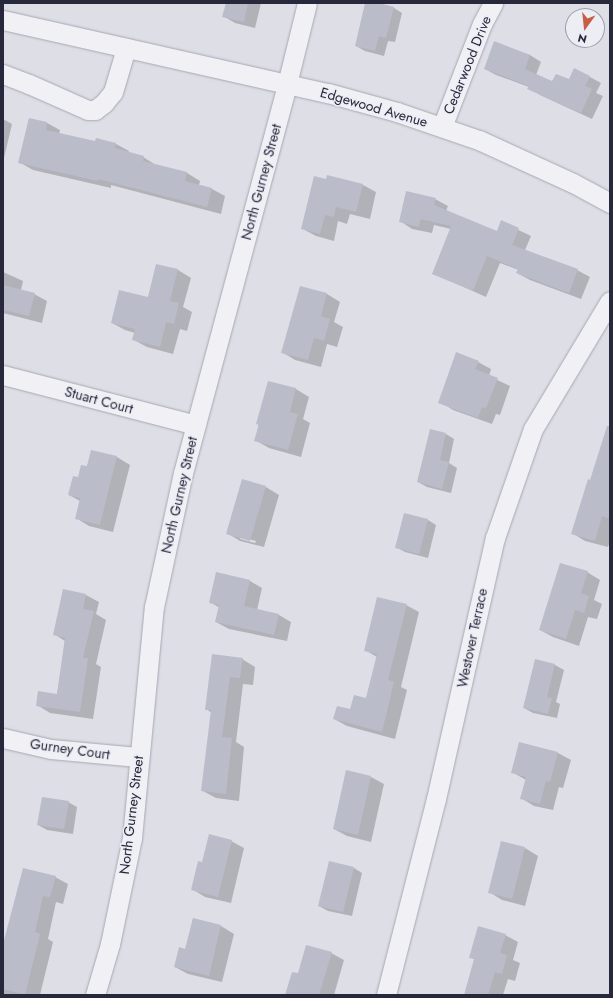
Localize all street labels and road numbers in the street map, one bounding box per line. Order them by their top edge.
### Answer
street label: Cedarwood Drive [440,13,494,117]
street label: Edgewood Avenue [318,84,430,130]
street label: North Gurney Street [237,122,285,242]
street label: Stuart Court [63,383,135,417]
street label: North Gurney Street [157,435,201,555]
street label: Westover Terrace [453,587,491,689]
street label: Gurney Court [29,735,111,763]
street label: North Gurney Street [115,755,147,875]

